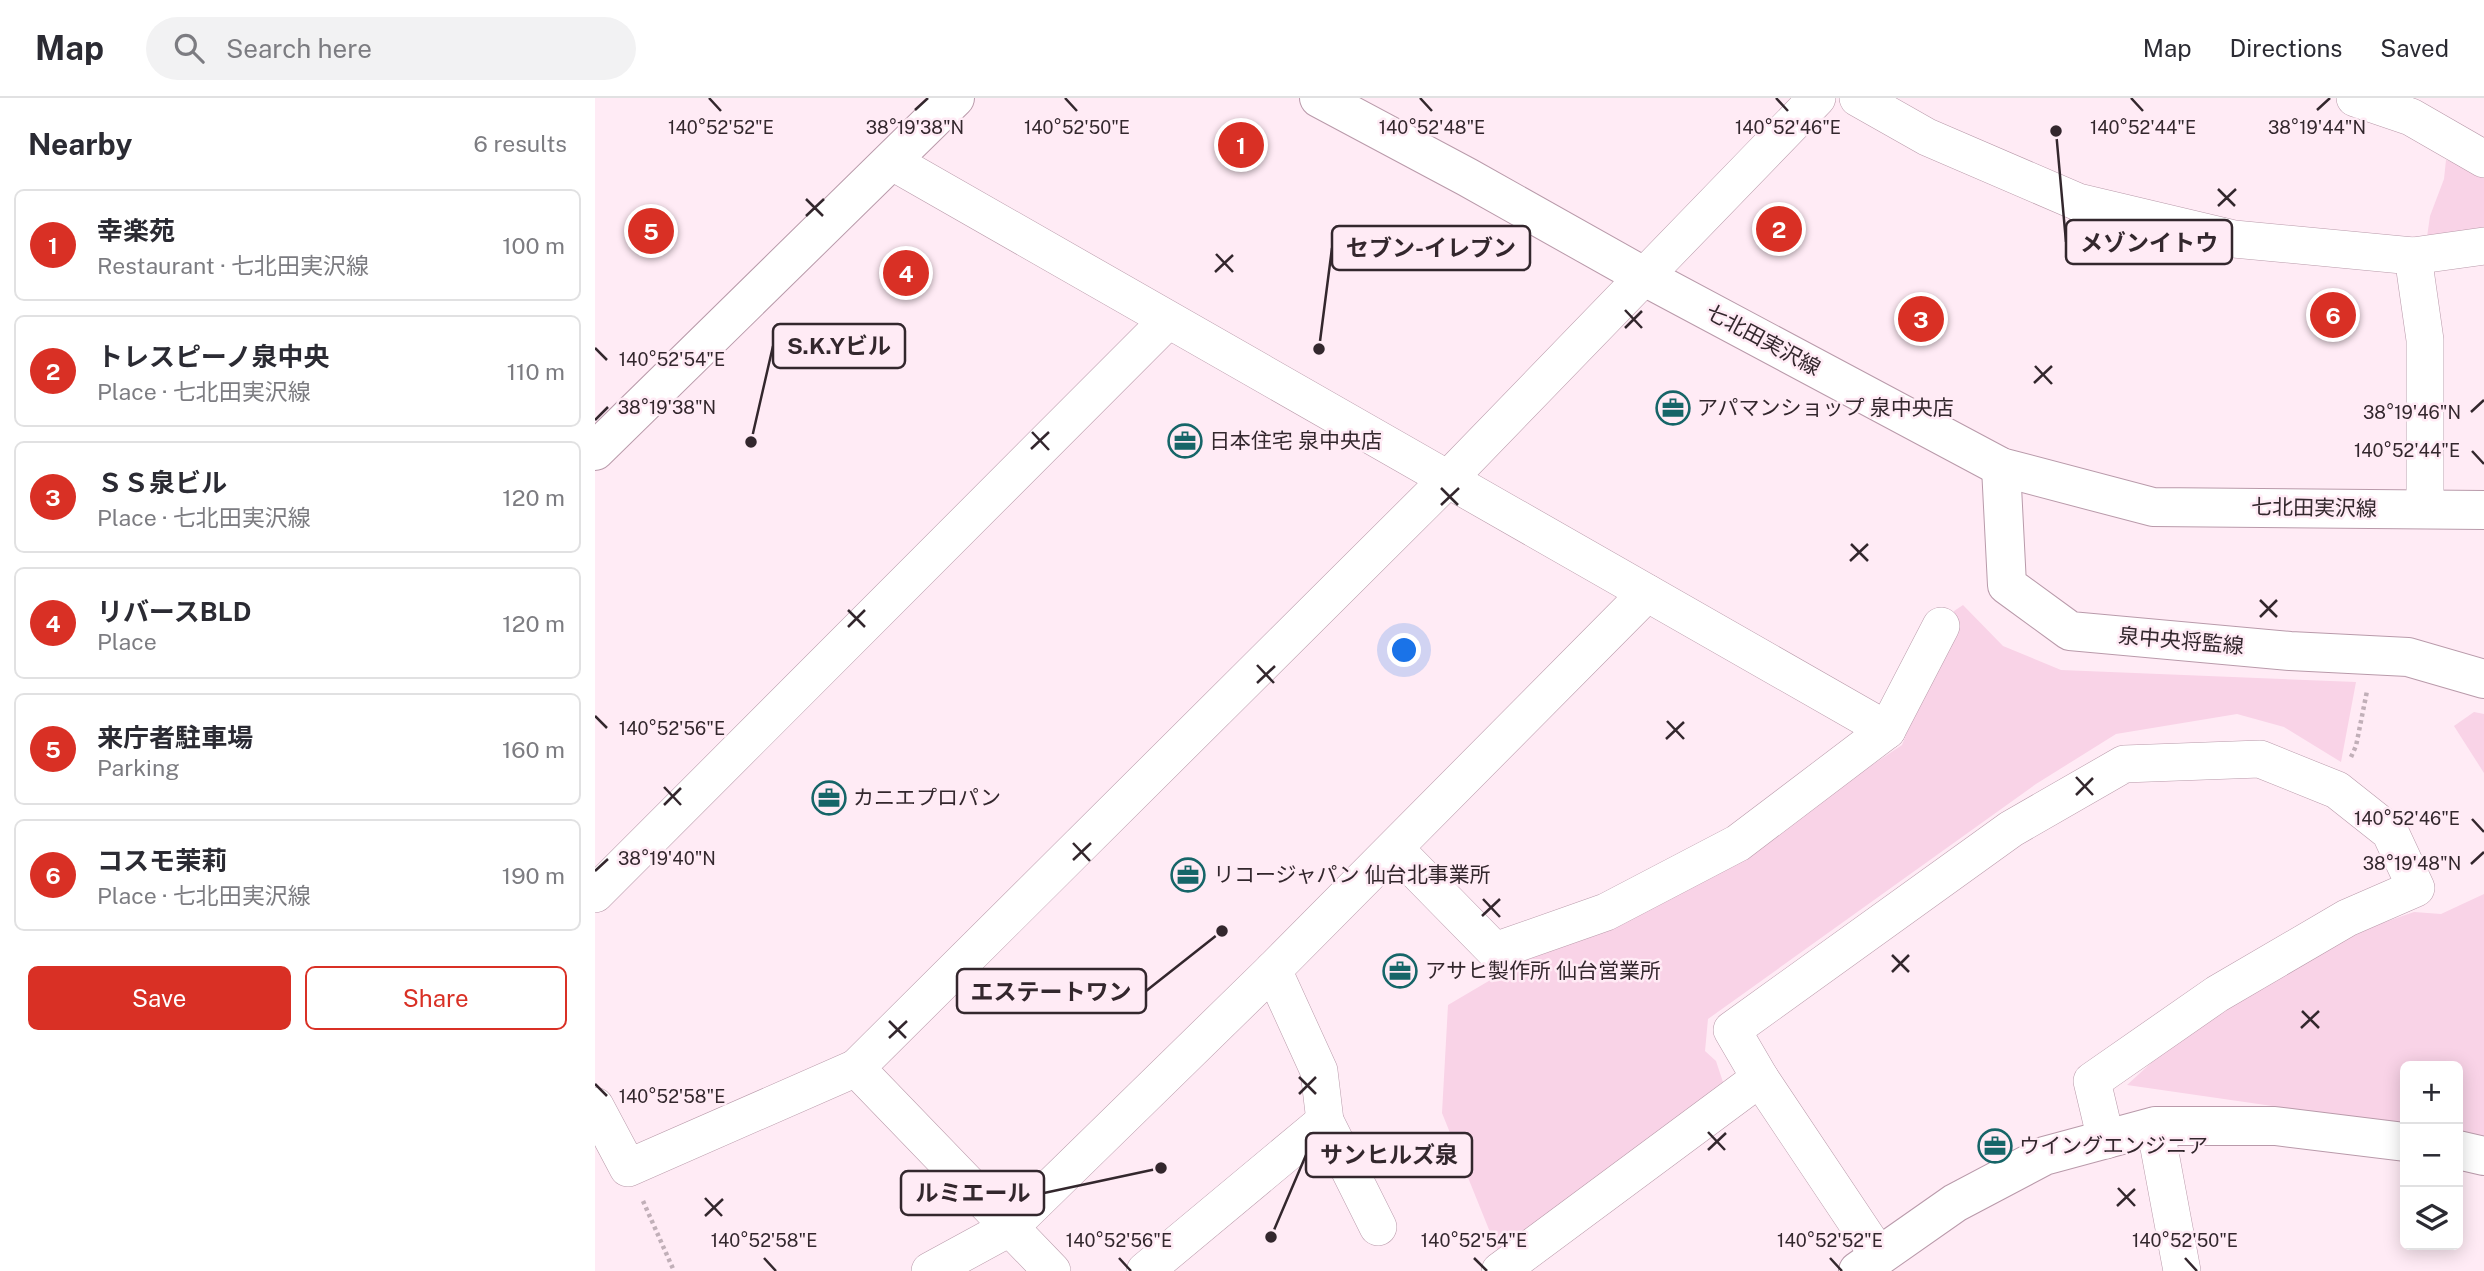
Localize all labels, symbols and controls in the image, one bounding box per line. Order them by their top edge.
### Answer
search box [146,17,636,80]
text: Map [35,29,104,67]
icon: search [170,29,208,67]
text: Search here [226,33,372,64]
text: Map [2143,34,2192,62]
text: Directions [2230,34,2342,62]
text: Saved [2380,34,2449,62]
text: 140°52'52"E [668,117,774,138]
text: 38°19'38"N [866,117,964,138]
text: 140°52'50"E [1024,117,1130,138]
text: 140°52'48"E [1379,117,1485,138]
text: 140°52'46"E [1735,117,1841,138]
text: 140°52'44"E [2090,117,2196,138]
text: 38°19'44"N [2268,117,2366,138]
pin: 1 [1218,119,1264,171]
text: Nearby [28,126,132,162]
text: 6 results [474,130,567,157]
pin: 2 [1756,203,1802,255]
pin: 5 [628,205,674,257]
text: 幸楽苑 [97,215,175,246]
callout: メゾンイトウ [2066,220,2232,264]
callout: セブン-イレブン [1332,226,1530,270]
text: メゾンイトウ [2080,229,2218,256]
text: 1 [48,232,58,259]
text: 100 m [502,232,565,259]
text: セブン-イレブン [1346,234,1516,261]
pin: 4 [883,247,929,299]
text: Restaurant · 七北田実沢線 [97,252,369,279]
pin: 6 [2310,289,2356,341]
pin: 3 [1898,293,1944,345]
street label: 七北田実沢線 [1702,299,1825,380]
callout: S.K.Yビル [773,324,905,368]
text: S.K.Yビル [787,332,891,359]
text: トレスピーノ泉中央 [97,341,329,372]
text: 140°52'54"E [619,349,725,370]
text: 2 [46,358,60,385]
text: 110 m [507,358,565,385]
text: Place · 七北田実沢線 [97,378,311,405]
office icon: アパマンショップ 泉中央店 [1654,389,1692,427]
place label: アパマンショップ 泉中央店 [1697,395,1954,420]
text: 38°19'38"N [618,397,716,418]
text: 38°19'46"N [2363,402,2461,423]
office icon: 日本住宅 泉中央店 [1166,422,1204,460]
place label: 日本住宅 泉中央店 [1209,428,1382,453]
text: 140°52'44"E [2354,440,2460,461]
text: ＳＳ泉ビル [97,467,227,498]
text: 3 [45,484,61,511]
text: 120 m [502,484,565,511]
street label: 七北田実沢線 [2251,494,2377,521]
text: Place · 七北田実沢線 [97,504,311,531]
text: リバースBLD [97,596,252,627]
text: 4 [45,610,61,637]
text: 120 m [502,610,565,637]
street label: 泉中央将監線 [2117,623,2245,658]
text: Place [97,628,157,655]
your location [1387,633,1421,667]
text: 140°52'56"E [619,718,725,739]
text: 来庁者駐車場 [97,722,253,753]
text: 5 [45,736,61,763]
text: 160 m [502,736,565,763]
text: Parking [97,754,179,781]
office icon: カニエプロパン [810,779,848,817]
place label: カニエプロパン [853,785,1001,810]
text: 140°52'46"E [2354,808,2460,829]
text: コスモ茉莉 [97,845,227,876]
text: 38°19'40"N [618,848,716,869]
text: 38°19'48"N [2363,853,2461,874]
office icon: リコージャパン 仙台北事業所 [1169,856,1207,894]
text: 6 [45,862,61,889]
text: 190 m [502,862,565,889]
place label: リコージャパン 仙台北事業所 [1213,862,1491,887]
text: Place · 七北田実沢線 [97,882,311,909]
office icon: アサヒ製作所 仙台営業所 [1381,952,1419,990]
place label: アサヒ製作所 仙台営業所 [1425,958,1661,983]
button: Save [28,966,291,1030]
button: Share [305,966,567,1030]
callout: エステートワン [957,969,1146,1013]
text: エステートワン [971,978,1132,1005]
map controls [2400,1061,2463,1250]
button: + [2400,1061,2463,1124]
text: 140°52'58"E [619,1086,725,1107]
button: − [2400,1124,2463,1187]
office icon: ウイングエンジニア [1976,1127,2014,1165]
callout: サンヒルズ泉 [1306,1133,1472,1177]
place label: ウイングエンジニア [2019,1133,2208,1158]
text: サンヒルズ泉 [1320,1141,1458,1168]
callout: ルミエール [901,1171,1044,1215]
text: ルミエール [916,1179,1031,1206]
button: layers [2400,1187,2463,1250]
text: 140°52'58"E [711,1230,817,1251]
text: 140°52'56"E [1066,1230,1172,1251]
text: 140°52'54"E [1421,1230,1527,1251]
text: 140°52'52"E [1777,1230,1883,1251]
text: 140°52'50"E [2132,1230,2238,1251]

